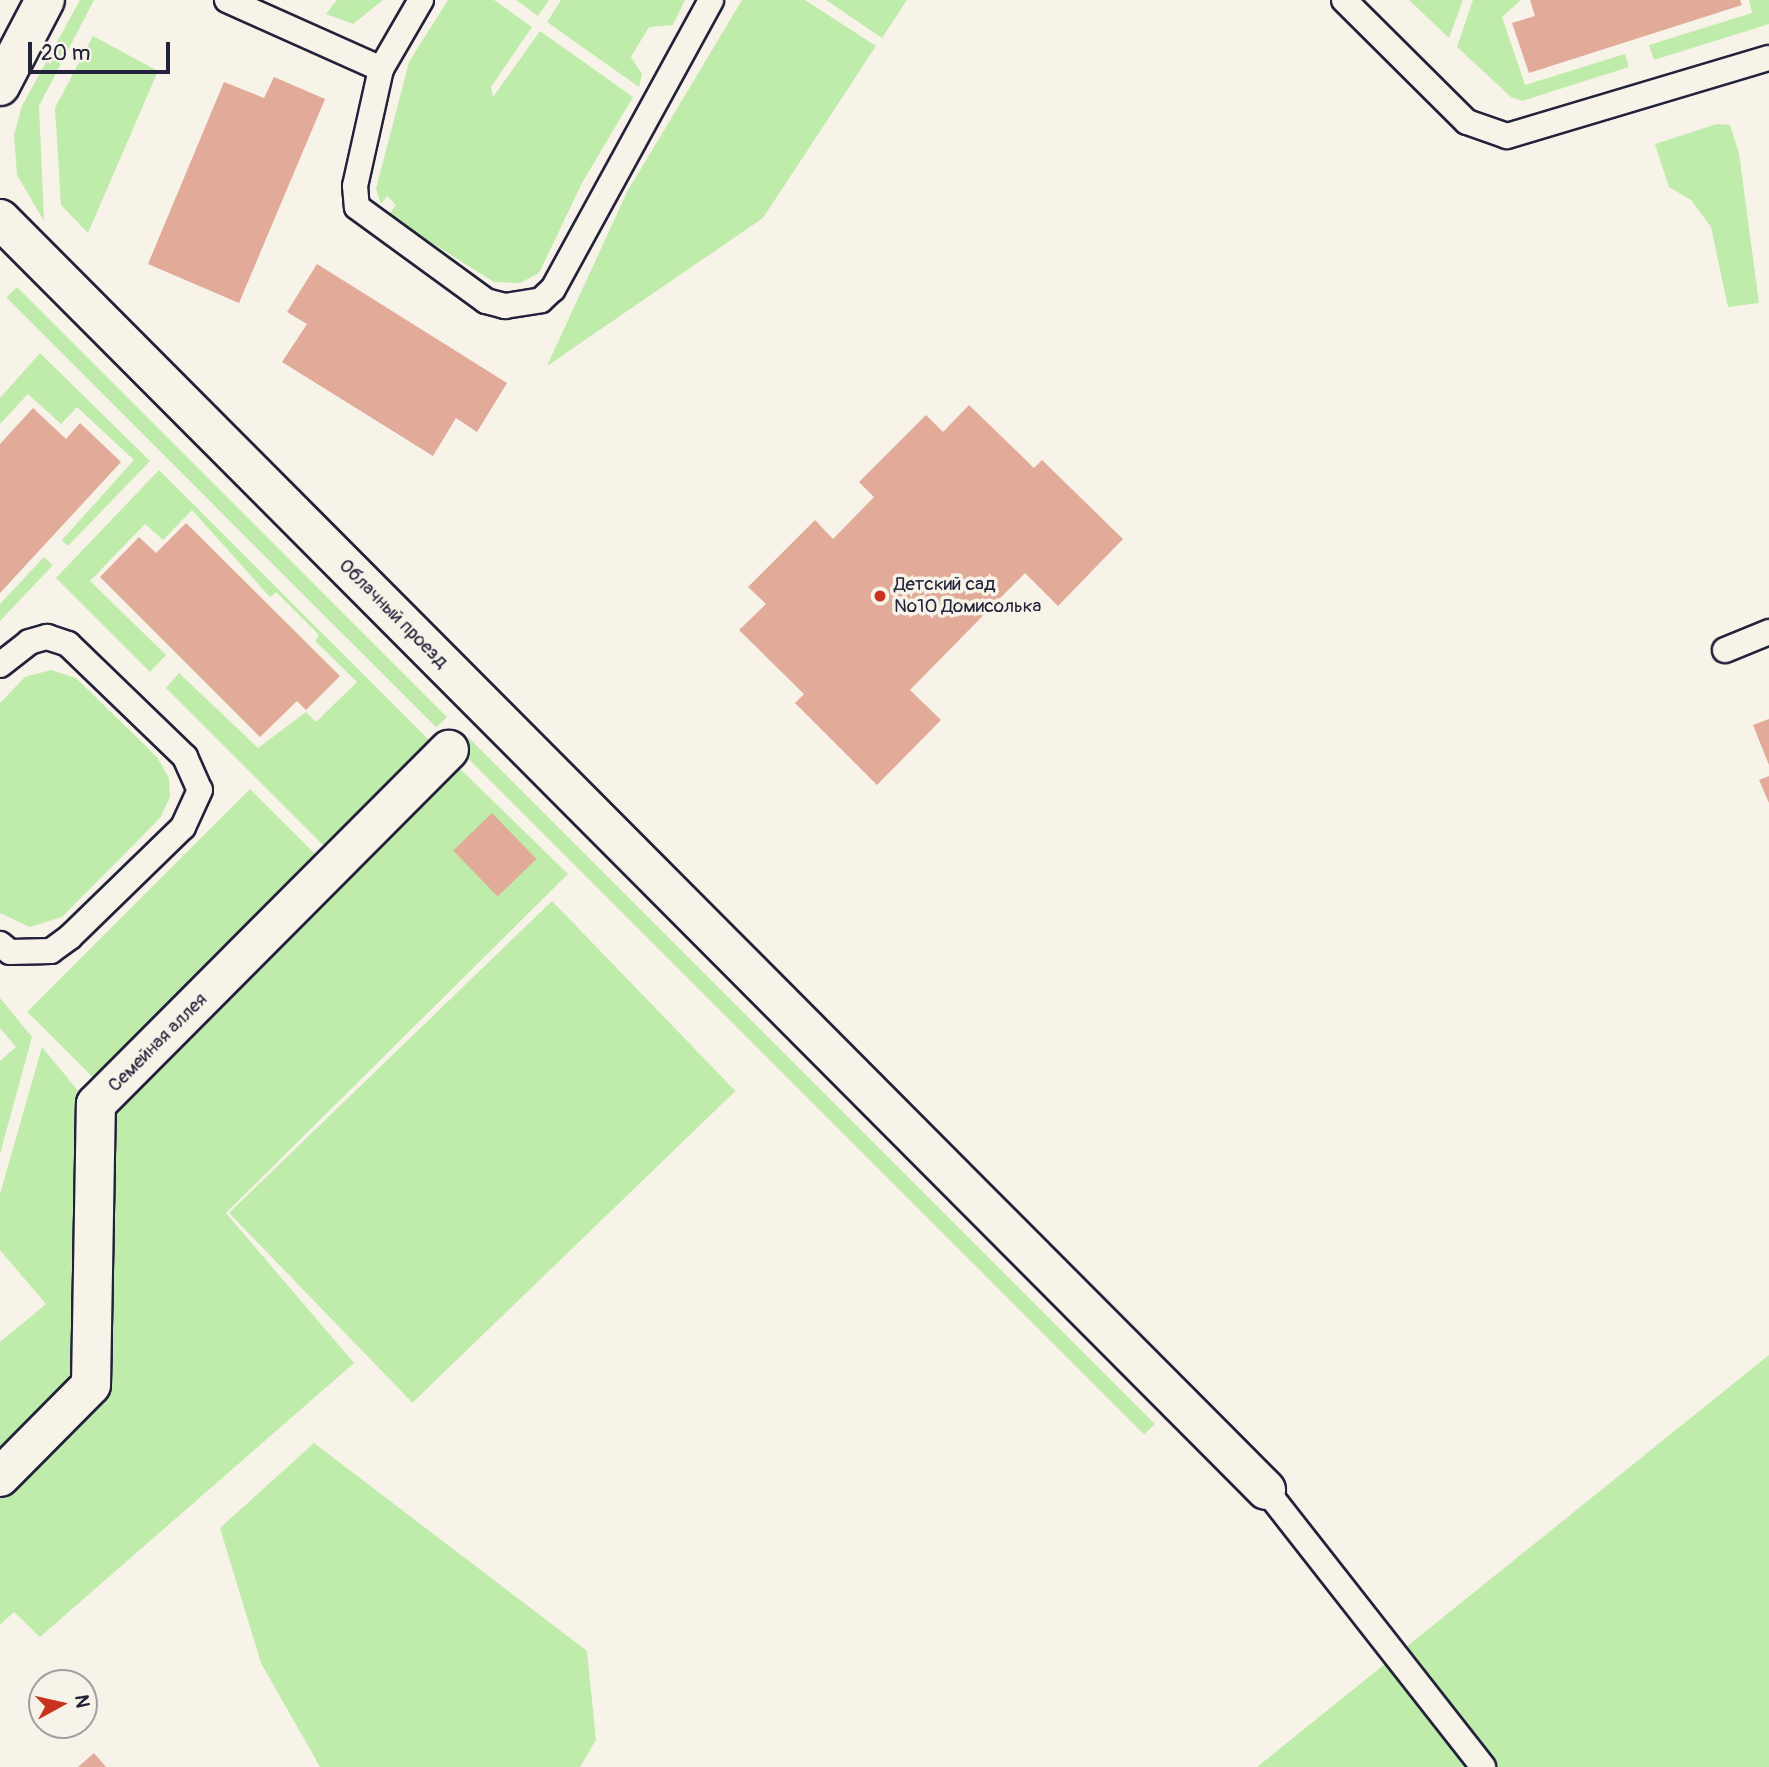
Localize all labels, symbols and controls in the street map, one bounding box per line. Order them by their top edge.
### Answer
scale bar [32,28,173,72]
text: 20 m [41,40,90,67]
street label: Облачный проезд [334,555,452,673]
place label: Детский сад №10 Домисолька [894,574,1041,618]
marker: Детский сад №10 Домисолька [872,588,888,604]
street label: Семейная аллея [104,989,212,1097]
north arrow [28,1669,98,1739]
text: N [69,1693,95,1709]

